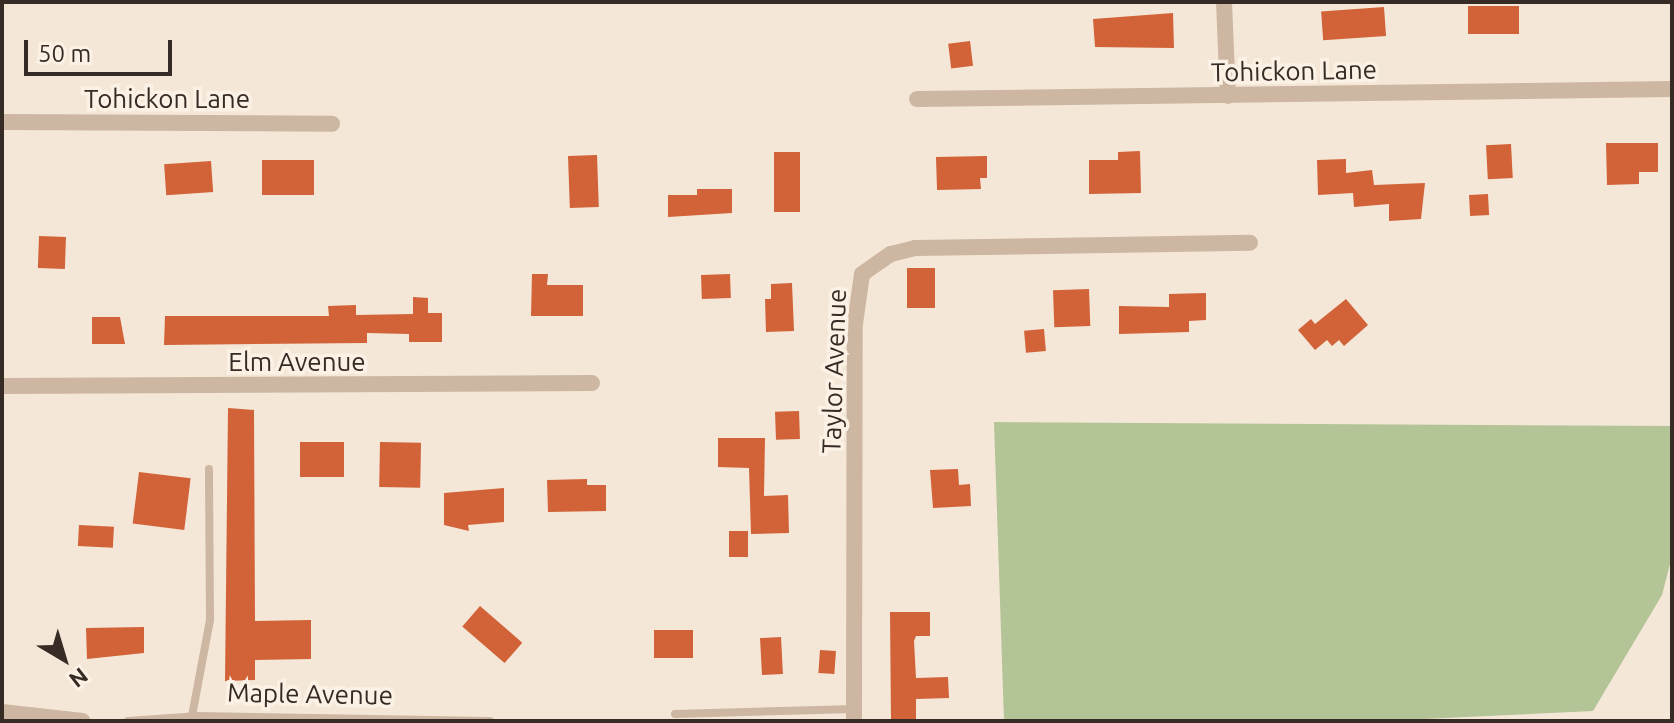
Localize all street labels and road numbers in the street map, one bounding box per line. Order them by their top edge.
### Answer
street label: Tohickon Lane [1211,54,1377,88]
street label: Tohickon Lane [84,83,250,115]
street label: Taylor Avenue [816,288,852,454]
street label: Elm Avenue [228,346,366,378]
street label: Maple Avenue [227,677,393,711]

